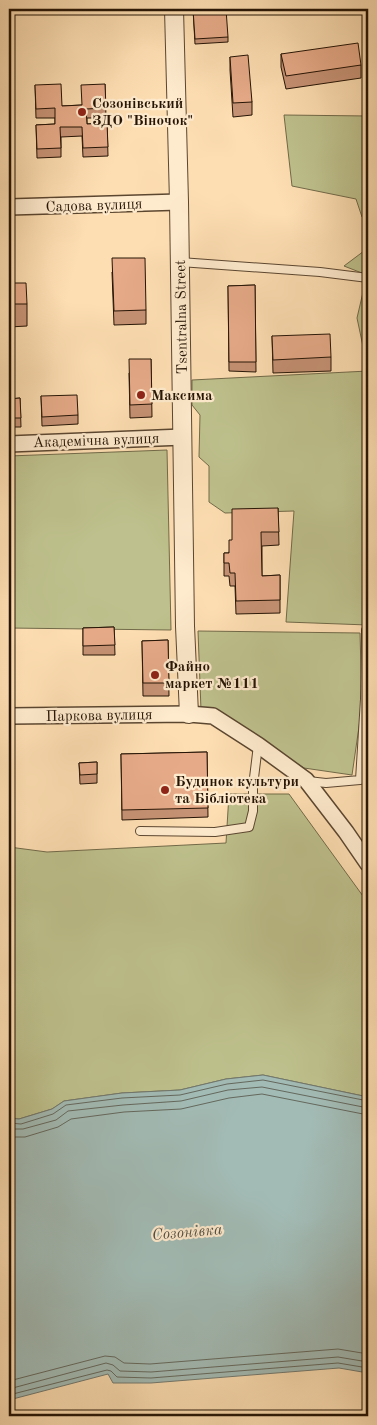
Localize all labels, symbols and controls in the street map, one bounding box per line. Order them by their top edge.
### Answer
place label: Созонівський ЗДО "Віночок" [92,97,193,129]
marker: Созонівський ЗДО "Віночок" [76,106,88,118]
street label: Садова вулиця [45,197,143,216]
street label: Tsentralna Street [174,260,191,374]
marker: Максима [135,389,147,401]
place label: Максима [151,389,213,404]
street label: Академічна вулиця [33,432,160,451]
place label: Файно маркет №111 [165,660,259,692]
marker: Файно маркет №111 [149,669,161,681]
street label: Паркова вулиця [46,708,153,725]
place label: Будинок культури та Бібліотека [175,775,299,807]
marker: Будинок культури та Бібліотека [159,784,171,796]
water label: Созонівка [151,1222,224,1244]

